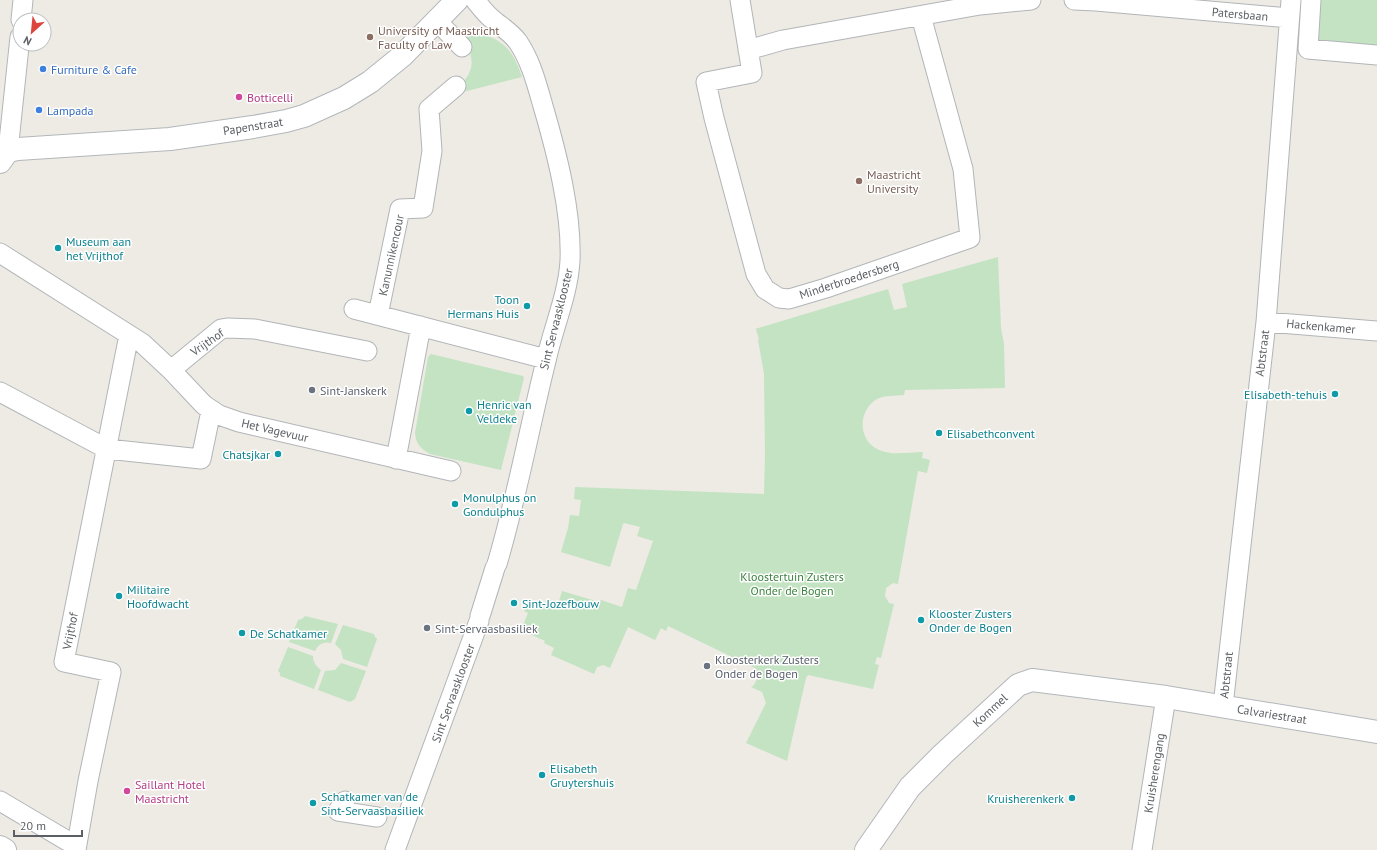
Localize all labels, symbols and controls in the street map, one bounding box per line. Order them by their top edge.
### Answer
street label: Patersbaan [1211,4,1269,24]
north arrow [12,12,52,52]
place label: University of Maastricht Faculty of Law [378,23,499,52]
marker: University of Maastricht Faculty of Law [365,32,375,42]
text: N [21,33,34,49]
place label: Furniture & Cafe [51,62,137,77]
marker: Furniture & Cafe [38,64,48,74]
place label: Botticelli [247,90,293,105]
marker: Botticelli [234,92,244,102]
place label: Lampada [47,103,94,118]
marker: Lampada [34,105,44,115]
street label: Papenstraat [222,114,284,138]
place label: Maastricht University [867,167,921,196]
marker: Maastricht University [854,176,864,186]
street label: Kanunnikencour [375,213,407,297]
place label: Museum aan het Vrijthof [66,234,131,263]
marker: Museum aan het Vrijthof [53,243,63,253]
street label: Minderbroedersberg [797,256,901,302]
street label: Sint Servaasklooster [536,267,576,371]
place label: Toon Hermans Huis [447,292,519,321]
marker: Toon Hermans Huis [522,301,532,311]
street label: Hackenkamer [1286,316,1356,336]
street label: Vrijthof [187,324,228,359]
street label: Abtstraat [1252,329,1272,377]
place label: Sint-Janskerk [320,383,387,398]
marker: Sint-Janskerk [307,385,317,395]
place label: Elisabeth-tehuis [1244,387,1327,402]
marker: Elisabeth-tehuis [1330,389,1340,399]
place label: Henric van Veldeke [476,397,531,426]
marker: Henric van Veldeke [464,406,474,416]
street label: Het Vagevuur [240,415,310,445]
place label: Elisabethconvent [947,426,1035,441]
marker: Elisabethconvent [934,428,944,438]
place label: Chatsjkar [223,447,270,462]
marker: Chatsjkar [273,449,283,459]
place label: Monulphus on Gondulphus [463,490,536,519]
marker: Monulphus on Gondulphus [450,499,460,509]
park label: Kloostertuin Zusters Onder de Bogen [740,569,844,598]
place label: Militaire Hoofdwacht [127,582,189,611]
marker: Militaire Hoofdwacht [114,591,124,601]
place label: Sint-Jozefbouw [522,596,599,611]
marker: Sint-Jozefbouw [509,598,519,608]
place label: Klooster Zusters Onder de Bogen [929,606,1012,635]
street label: Vrijthof [59,610,81,652]
marker: Klooster Zusters Onder de Bogen [916,615,926,625]
place label: Sint-Servaasbasiliek [435,621,538,636]
marker: Sint-Servaasbasiliek [422,623,432,633]
place label: De Schatkamer [250,626,327,641]
marker: De Schatkamer [237,628,247,638]
street label: Sint Servaasklooster [428,642,478,744]
street label: Abtstraat [1216,651,1236,699]
place label: Kloosterkerk Zusters Onder de Bogen [715,652,819,681]
marker: Kloosterkerk Zusters Onder de Bogen [702,661,712,671]
street label: Kommel [969,690,1011,730]
street label: Calvariestraat [1236,701,1308,727]
street label: Kruisherengang [1140,732,1168,814]
place label: Elisabeth Gruytershuis [550,761,614,790]
marker: Elisabeth Gruytershuis [537,770,547,780]
place label: Saillant Hotel Maastricht [135,777,206,806]
marker: Saillant Hotel Maastricht [122,786,132,796]
place label: Schatkamer van de Sint-Servaasbasiliek [321,789,424,818]
place label: Kruisherenkerk [987,791,1064,806]
marker: Kruisherenkerk [1067,793,1077,803]
marker: Schatkamer van de Sint-Servaasbasiliek [308,798,318,808]
scale bar [14,812,82,838]
text: 20 m [20,818,46,833]

